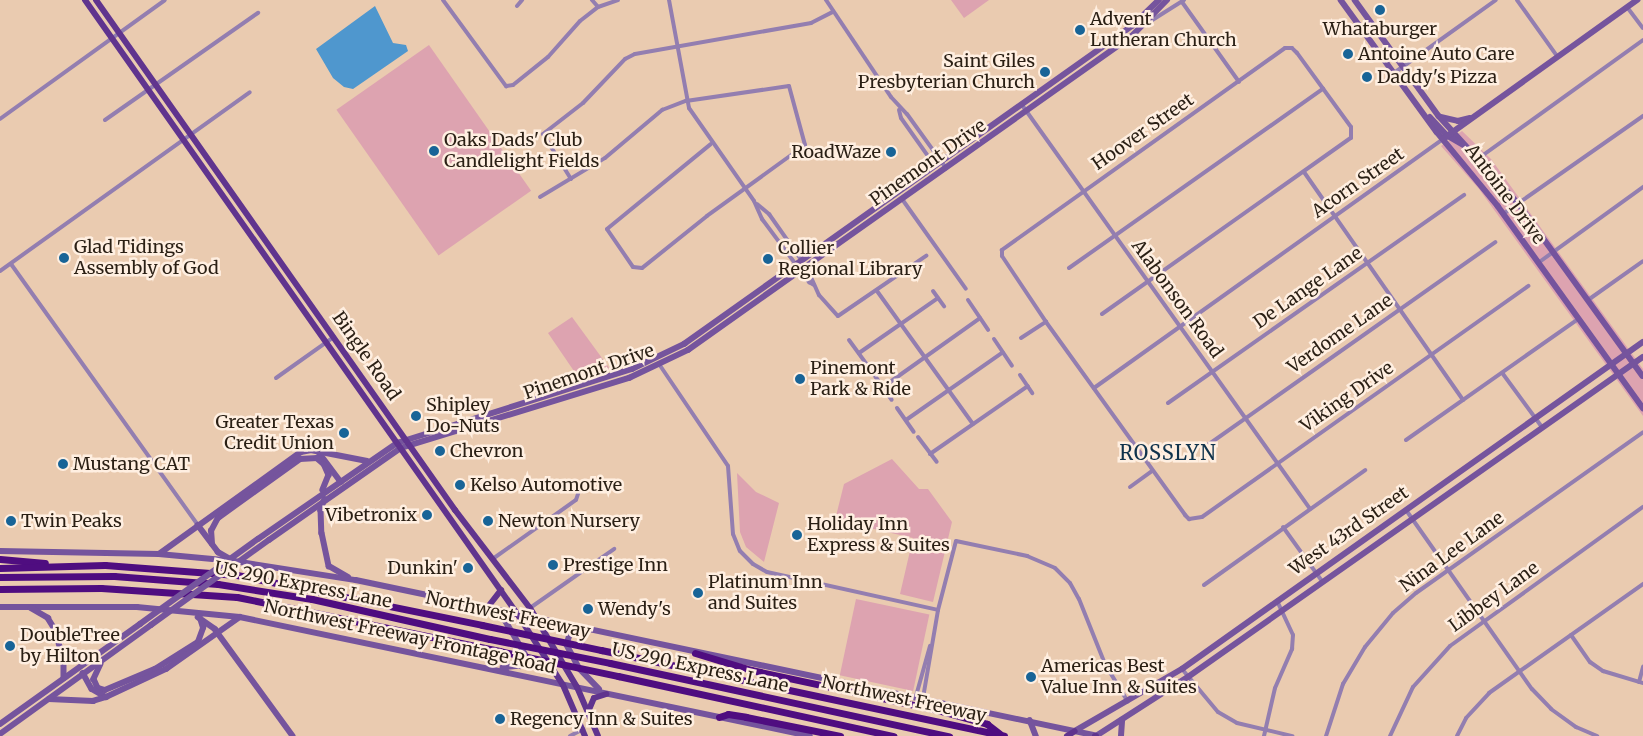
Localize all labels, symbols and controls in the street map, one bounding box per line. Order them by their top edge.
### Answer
marker: Whataburger [1374,4,1386,16]
place label: Advent Lutheran Church [1090,9,1237,52]
place label: Whataburger [1323,18,1437,40]
marker: Advent Lutheran Church [1074,24,1086,36]
place label: Antoine Auto Care [1358,43,1514,65]
marker: Antoine Auto Care [1342,48,1354,60]
place label: Saint Giles Presbyterian Church [858,51,1035,94]
marker: Saint Giles Presbyterian Church [1039,66,1051,78]
place label: Daddy's Pizza [1377,66,1497,88]
marker: Daddy's Pizza [1361,71,1373,83]
street label: Hoover Street [1088,89,1198,175]
street label: Pinemont Drive [866,115,990,211]
place label: Oaks Dads' Club Candlelight Fields [444,130,599,172]
street label: Antoine Drive [1460,140,1550,248]
place label: RoadWaze [791,141,881,163]
street label: Acorn Street [1308,143,1408,223]
marker: Oaks Dads' Club Candlelight Fields [428,145,440,157]
marker: RoadWaze [885,146,897,158]
street label: Alabonson Road [1127,236,1227,362]
place label: Glad Tidings Assembly of God [74,237,219,280]
place label: Collier Regional Library [778,238,922,280]
street label: De Lange Lane [1249,242,1367,334]
marker: Glad Tidings Assembly of God [58,252,70,264]
marker: Collier Regional Library [762,253,774,265]
street label: Verdome Lane [1283,290,1397,378]
street label: Bingle Road [328,307,404,405]
street label: Pinemont Drive [521,340,657,404]
street label: Viking Drive [1296,357,1398,437]
place label: Pinemont Park & Ride [810,358,911,400]
marker: Pinemont Park & Ride [794,373,806,385]
place label: Shipley Do-Nuts [426,395,500,438]
marker: Shipley Do-Nuts [410,410,422,422]
place label: Greater Texas Credit Union [216,412,334,454]
marker: Greater Texas Credit Union [338,427,350,439]
place label: Chevron [450,440,523,462]
district label: ROSSLYN [1118,440,1218,464]
marker: Chevron [434,445,446,457]
place label: Mustang CAT [73,453,190,475]
marker: Mustang CAT [57,458,69,470]
place label: Kelso Automotive [470,474,622,496]
marker: Kelso Automotive [454,479,466,491]
street label: West 43rd Street [1285,482,1413,580]
place label: Vibetronix [325,504,417,526]
street label: Nina Lee Lane [1396,507,1508,597]
marker: Vibetronix [421,509,433,521]
place label: Twin Peaks [21,510,122,532]
place label: Newton Nursery [498,510,640,532]
place label: Holiday Inn Express & Suites [807,514,950,556]
marker: Twin Peaks [5,515,17,527]
marker: Newton Nursery [482,515,494,527]
marker: Holiday Inn Express & Suites [791,529,803,541]
place label: Prestige Inn [563,554,668,576]
street label: US 290 Express Lane [212,557,394,613]
place label: Dunkin' [387,557,458,579]
street label: Libbey Lane [1445,557,1543,637]
marker: Prestige Inn [547,559,559,571]
marker: Dunkin' [462,562,474,574]
place label: Platinum Inn and Suites [708,572,823,614]
street label: Northwest Freeway [424,587,592,643]
marker: Platinum Inn and Suites [692,587,704,599]
street label: Northwest Freeway Frontage Road [262,596,558,678]
place label: Wendy's [598,598,671,620]
marker: Wendy's [582,603,594,615]
place label: DoubleTree by Hilton [20,625,120,668]
street label: US 290 Express Lane [610,639,790,697]
marker: DoubleTree by Hilton [4,640,16,652]
place label: Americas Best Value Inn & Suites [1041,656,1197,699]
street label: Northwest Freeway [820,671,988,727]
marker: Americas Best Value Inn & Suites [1025,671,1037,683]
place label: Regency Inn & Suites [510,708,693,730]
marker: Regency Inn & Suites [494,713,506,725]

